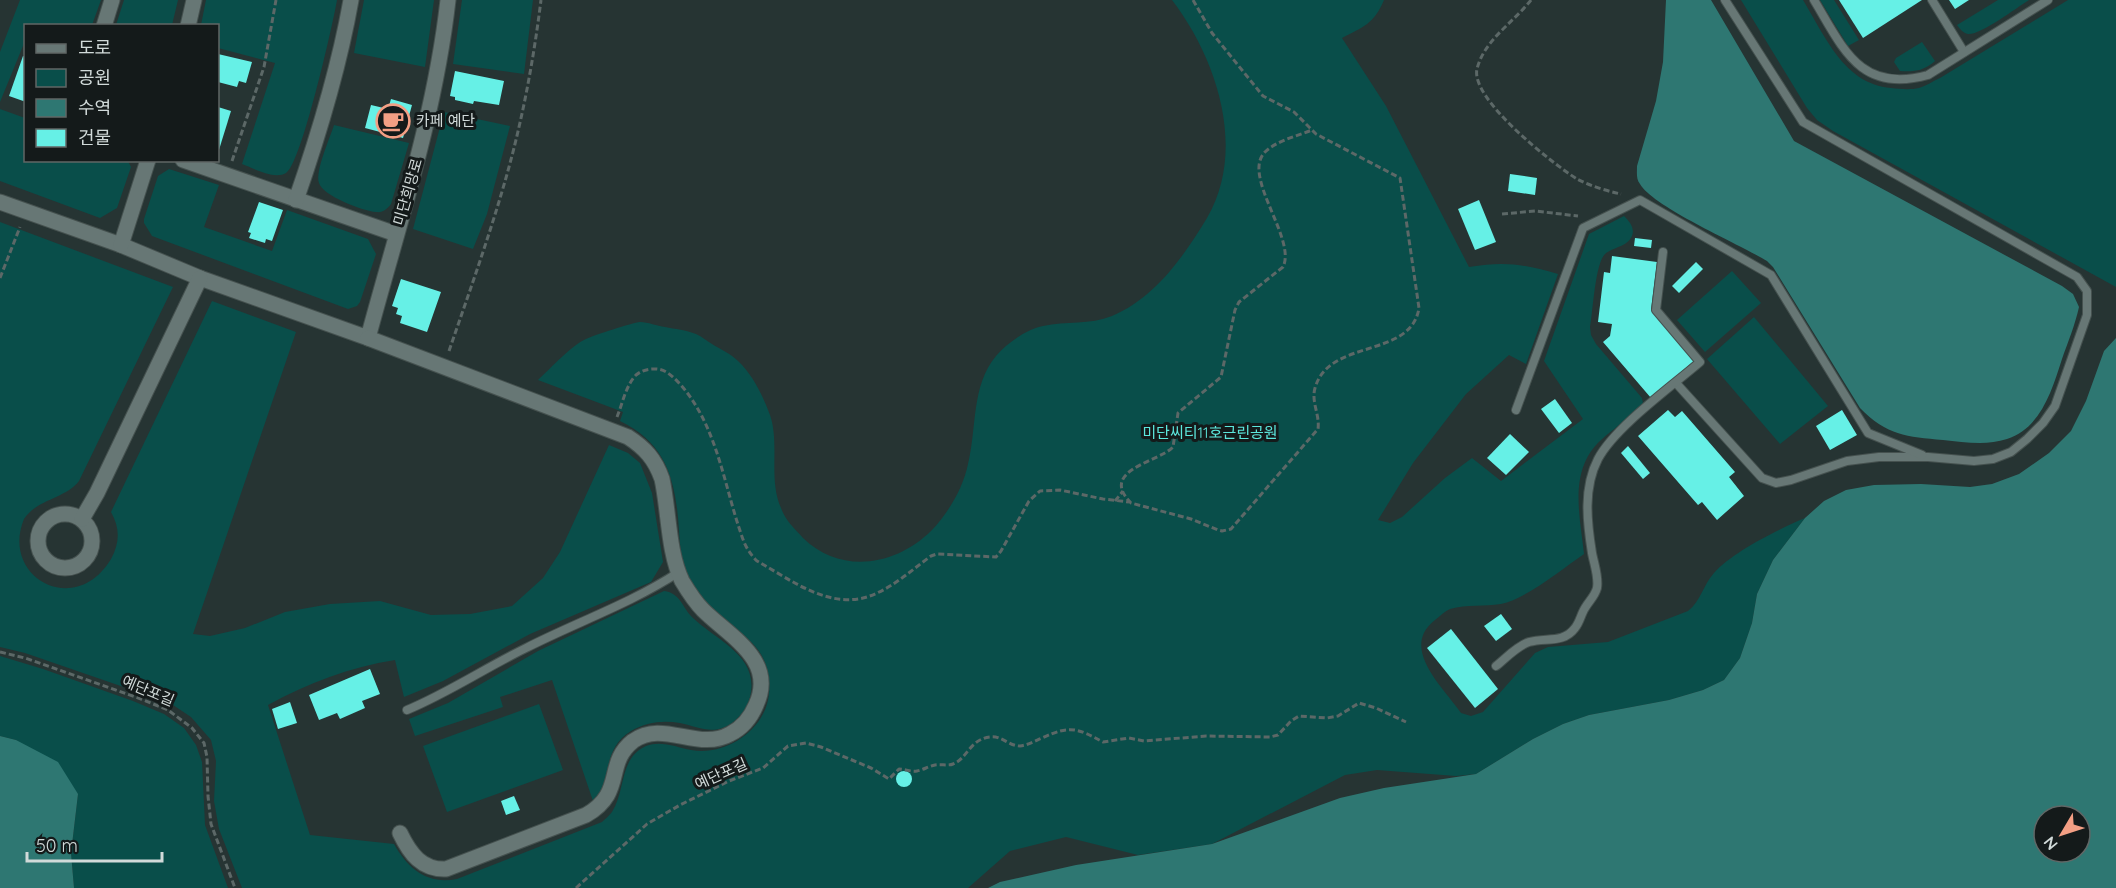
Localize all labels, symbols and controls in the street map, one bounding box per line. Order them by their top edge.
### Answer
legend [24,24,219,162]
text: 도로 [78,36,111,59]
text: 공원 [78,66,111,89]
text: 수역 [78,96,111,119]
cafe icon: 카페 예단 [375,103,411,139]
place label: 카페 예단 [416,111,475,130]
text: 건물 [78,126,111,149]
street label: 미단희망로 [389,156,426,228]
park label: 미단씨티11호근린공원 [1142,423,1278,442]
street label: 예단포길 [119,671,177,710]
street label: 예단포길 [692,754,750,793]
north arrow [2032,804,2092,864]
scale bar [27,825,162,863]
text: N [2039,833,2062,854]
text: 50 m [36,834,78,857]

